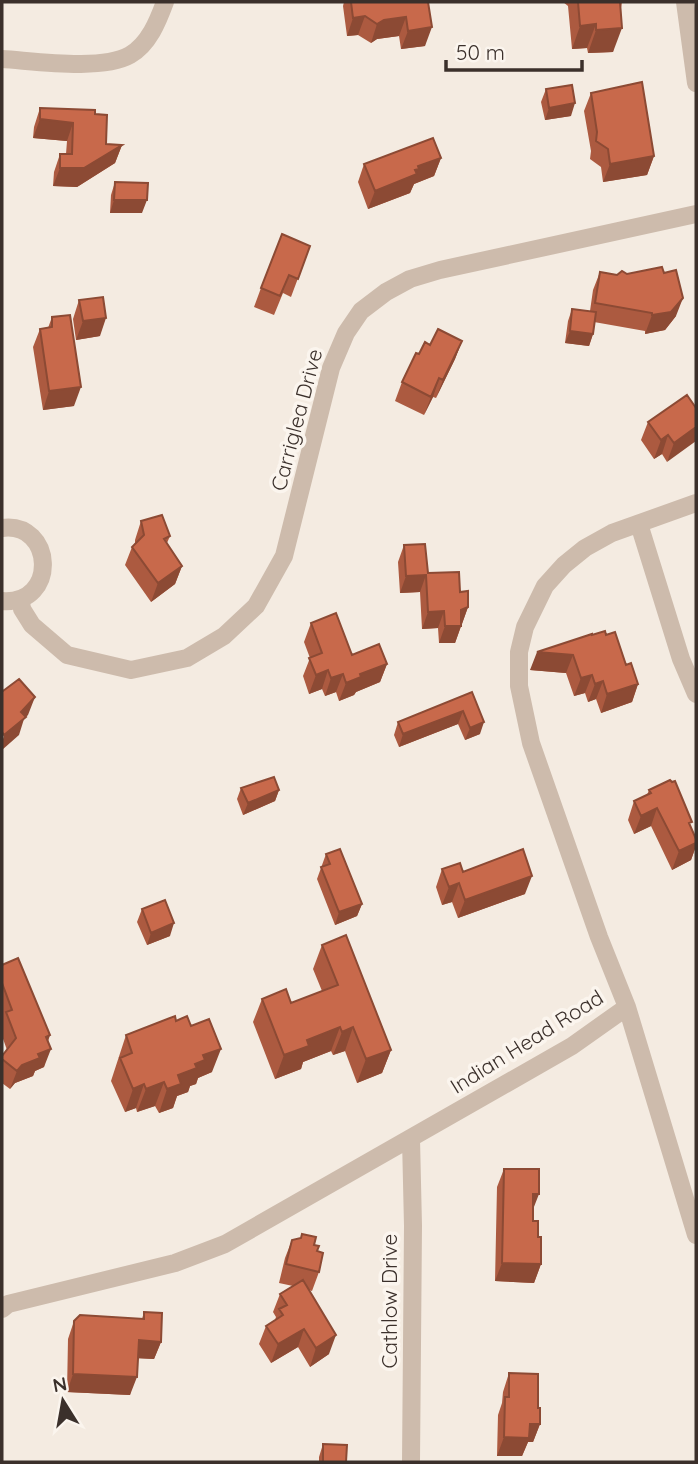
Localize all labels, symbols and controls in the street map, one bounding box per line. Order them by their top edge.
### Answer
scale bar [446,28,582,72]
text: 50 m [456,39,505,65]
street label: Carriglea Drive [265,346,327,494]
street label: Indian Head Road [445,984,608,1099]
street label: Cathlow Drive [376,1234,402,1368]
north arrow [28,1366,98,1436]
text: N [51,1371,69,1397]

